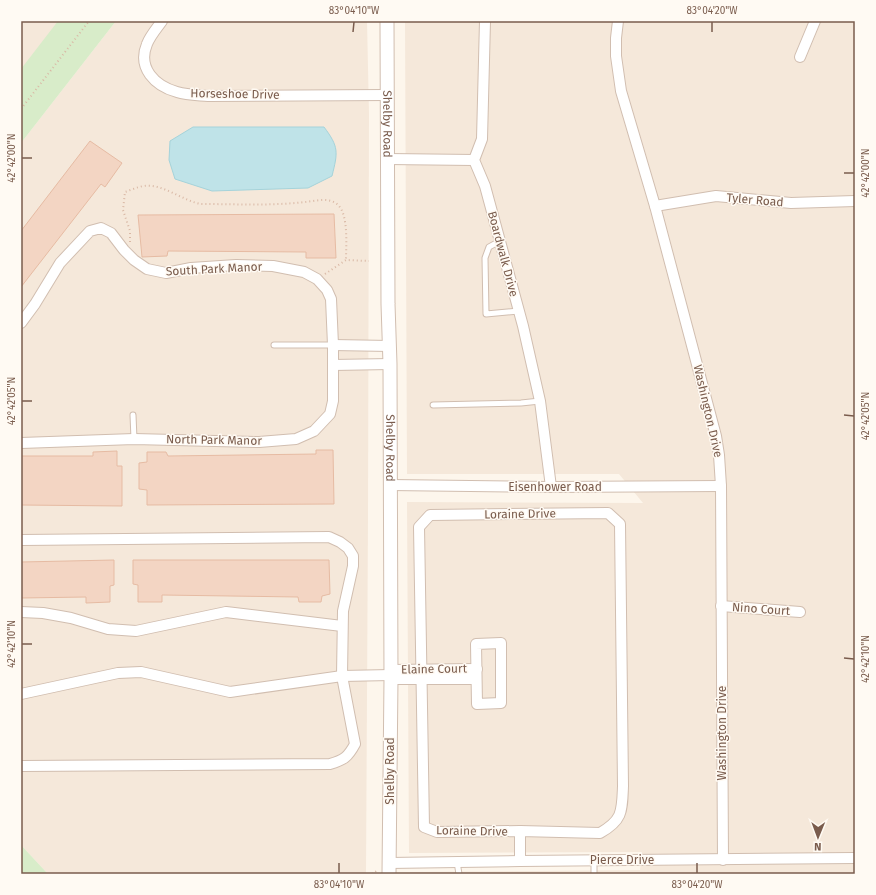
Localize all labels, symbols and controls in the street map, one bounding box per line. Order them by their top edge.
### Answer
text: 83°04'10"W [329,5,380,17]
text: 83°04'20"W [687,5,738,17]
street label: Horseshoe Drive [190,86,280,102]
street label: Shelby Road [380,90,394,158]
text: 42°42'00"N [6,133,18,183]
text: 42°42'00"N [860,148,872,198]
street label: Tyler Road [726,191,784,209]
street label: Boardwalk Drive [485,210,521,298]
street label: South Park Manor [165,259,263,279]
street label: Washington Drive [691,363,725,459]
text: 42°42'05"N [6,377,18,425]
text: 42°42'05"N [860,392,872,440]
street label: Shelby Road [383,414,397,482]
street label: North Park Manor [166,432,262,448]
street label: Eisenhower Road [508,480,602,494]
street label: Loraine Drive [484,506,556,522]
street label: Nino Court [731,600,791,618]
text: 42°42'10"N [6,620,18,668]
text: 42°42'10"N [860,635,872,683]
street label: Elaine Court [401,661,468,677]
street label: Washington Drive [715,686,729,780]
street label: Shelby Road [383,737,397,805]
north arrow [798,817,838,857]
street label: Loraine Drive [436,823,508,839]
text: N [814,840,822,853]
street label: Pierce Drive [590,853,654,867]
text: 83°04'10"W [314,879,365,891]
text: 83°04'20"W [672,879,723,891]

